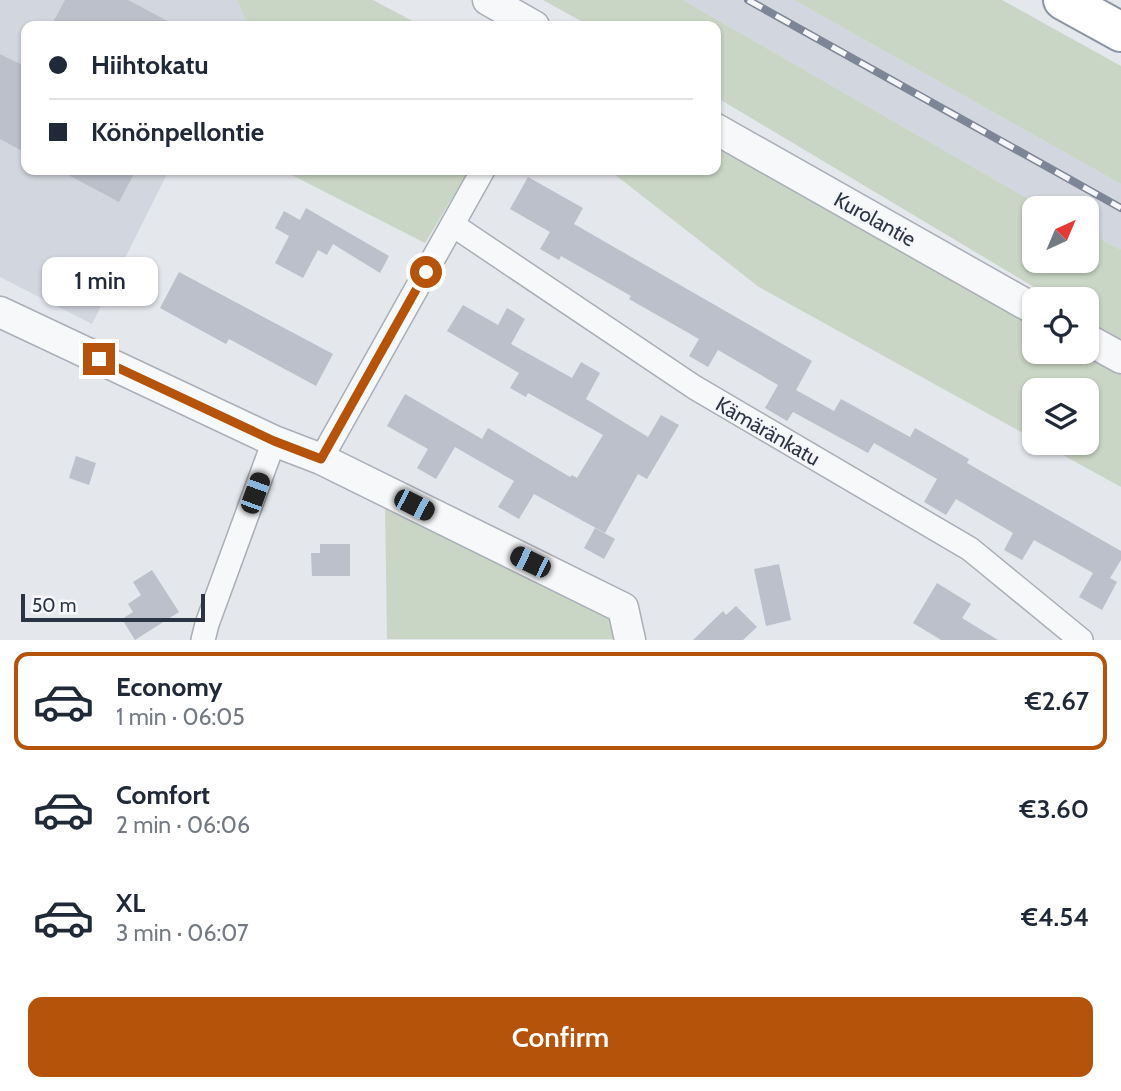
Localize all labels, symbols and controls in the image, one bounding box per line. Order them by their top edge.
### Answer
text: Hiihtokatu [91,49,209,81]
text: Könönpellontie [91,116,264,148]
street label: Kurolantie [830,186,920,252]
north arrow [1022,196,1099,273]
map controls [1022,196,1099,455]
route start [410,256,442,288]
callout: 1 min [41,258,157,306]
text: 1 min [74,267,126,295]
button: locate [1022,287,1099,364]
route end [83,343,115,375]
button: layers [1022,378,1099,455]
street label: Kämäränkatu [712,391,824,471]
car [238,470,273,516]
car [391,486,438,524]
car [507,543,554,581]
scale bar [21,590,205,622]
text: 50 m [32,594,76,617]
icon: car [32,670,95,733]
text: Economy [116,671,222,703]
text: €2.67 [1025,685,1089,717]
text: 1 min · 06:05 [116,703,245,731]
icon: car [32,778,95,841]
text: Comfort [116,779,210,811]
text: €3.60 [1020,793,1089,825]
text: 2 min · 06:06 [116,811,250,839]
icon: car [32,886,95,949]
text: XL [116,887,145,919]
text: €4.54 [1021,901,1089,933]
text: 3 min · 06:07 [116,919,249,947]
button: Confirm [28,997,1093,1077]

